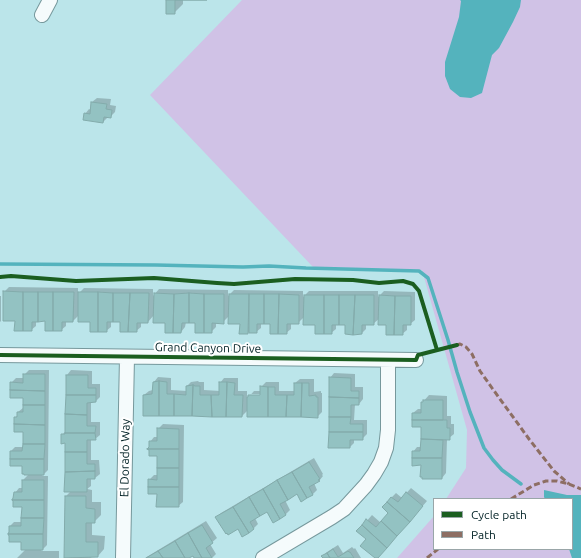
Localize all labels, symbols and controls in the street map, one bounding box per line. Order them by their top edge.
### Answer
street label: Grand Canyon Drive [155,340,261,356]
street label: El Dorado Way [117,419,133,497]
legend [433,498,573,550]
text: Cycle path [471,508,527,521]
text: Path [471,528,496,541]

